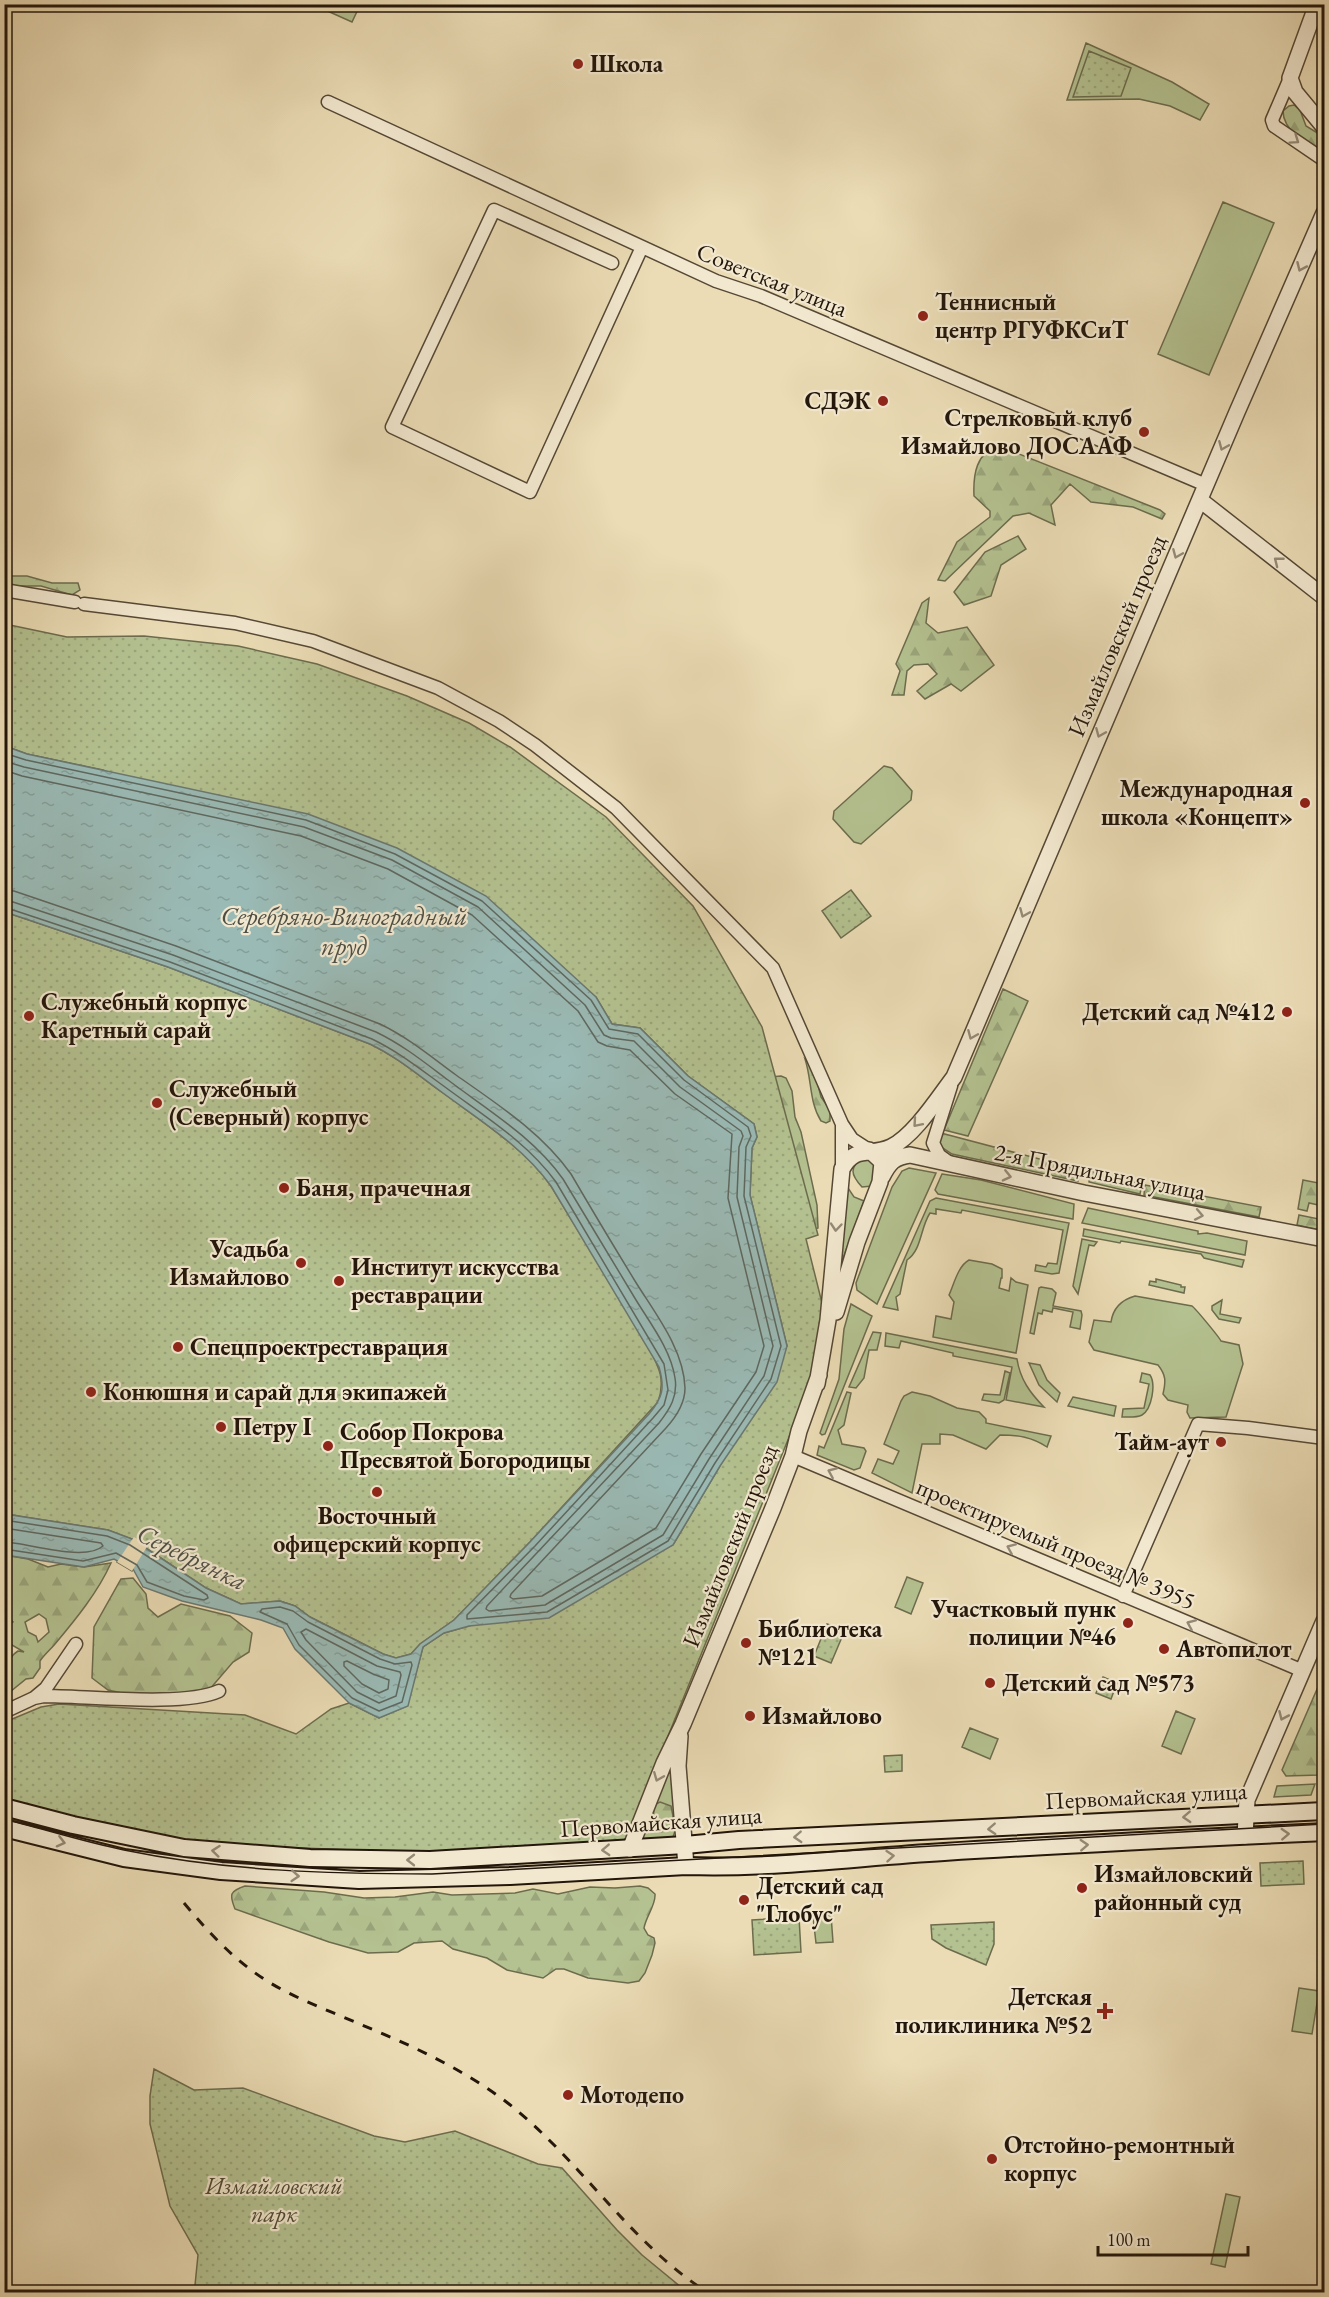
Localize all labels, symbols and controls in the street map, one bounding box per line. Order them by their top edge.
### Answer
place label: Школа [590,48,664,79]
marker: Школа [571,57,585,71]
one-way arrow [1289,133,1300,144]
street label: Советская улица [692,235,853,324]
one-way arrow [1296,261,1308,272]
place label: Теннисный центр РГУФКСиТ [935,286,1129,345]
marker: Теннисный центр РГУФКСиТ [916,309,930,323]
place label: СДЭК [804,385,872,416]
marker: СДЭК [876,394,890,408]
place label: Стрелковый клуб Измайлово ДОСААФ [901,402,1132,461]
marker: Стрелковый клуб Измайлово ДОСААФ [1137,425,1151,439]
one-way arrow [1218,439,1230,450]
street label: Измайловский проезд [1060,530,1173,741]
one-way arrow [1172,547,1184,558]
one-way arrow [1274,558,1285,569]
one-way arrow [1095,727,1107,738]
place label: Международная школа «Концепт» [1101,773,1293,832]
marker: Международная школа «Концепт» [1298,796,1312,810]
water label: Серебряно-Виноградный пруд [221,899,467,963]
one-way arrow [1019,906,1031,917]
place label: Служебный корпус Каретный сарай [41,986,248,1045]
place label: Детский сад №412 [1082,996,1275,1027]
marker: Детский сад №412 [1280,1005,1294,1019]
marker: Служебный корпус Каретный сарай [22,1009,36,1023]
one-way arrow [967,1029,979,1040]
place label: Служебный (Северный) корпус [169,1073,369,1133]
marker: Служебный (Северный) корпус [150,1096,164,1110]
one-way arrow [914,1116,925,1127]
street label: 2-я Прядильная улица [992,1136,1209,1207]
one-way arrow [1002,1169,1012,1182]
place label: Баня, прачечная [296,1172,471,1203]
marker: Баня, прачечная [277,1181,291,1195]
one-way arrow [1193,1208,1203,1221]
one-way arrow [830,1222,843,1231]
place label: Усадьба Измайлово [169,1233,289,1292]
place label: Институт искусства реставрации [351,1251,560,1310]
marker: Усадьба Измайлово [294,1256,308,1270]
marker: Институт искусства реставрации [332,1274,346,1288]
place label: Спецпроектреставрация [190,1331,448,1362]
marker: Спецпроектреставрация [171,1340,185,1354]
place label: Конюшня и сарай для экипажей [103,1376,447,1407]
marker: Конюшня и сарай для экипажей [84,1385,98,1399]
place label: Петру I [233,1411,312,1443]
place label: Собор Покрова Пресвятой Богородицы [340,1416,590,1475]
marker: Петру I [214,1420,228,1434]
place label: Тайм-аут [1114,1426,1209,1458]
marker: Тайм-аут [1214,1435,1228,1449]
marker: Собор Покрова Пресвятой Богородицы [321,1439,335,1453]
street label: Измайловский проезд [675,1440,784,1652]
one-way arrow [827,1468,838,1480]
street label: проектируемый проезд № 3955 [912,1471,1200,1616]
marker: Восточный офицерский корпус [370,1485,384,1499]
place label: Восточный офицерский корпус [273,1500,481,1560]
water label: Серебрянка [132,1516,252,1598]
one-way arrow [1006,1543,1017,1555]
place label: Участковый пунк полиции №46 [930,1593,1117,1652]
place label: Библиотека №121 [758,1613,883,1672]
marker: Участковый пунк полиции №46 [1121,1616,1135,1630]
one-way arrow [1186,1619,1197,1631]
place label: Автопилот [1175,1633,1292,1664]
marker: Библиотека №121 [739,1636,753,1650]
marker: Автопилот [1157,1642,1171,1656]
place label: Детский сад №573 [1002,1667,1195,1698]
marker: Детский сад №573 [983,1676,997,1690]
place label: Измайлово [762,1700,882,1731]
marker: Измайлово [743,1709,757,1723]
one-way arrow [1279,1709,1291,1720]
one-way arrow [653,1771,665,1782]
street label: Первомайская улица [1044,1775,1248,1816]
street label: Первомайская улица [559,1799,763,1844]
one-way arrow [1183,1810,1192,1823]
one-way arrow [988,1822,997,1835]
one-way arrow [1280,1827,1289,1840]
one-way arrow [793,1831,802,1844]
one-way arrow [56,1835,66,1848]
one-way arrow [1080,1838,1089,1851]
one-way arrow [601,1843,610,1856]
one-way arrow [212,1845,221,1858]
one-way arrow [885,1850,894,1863]
one-way arrow [407,1854,416,1866]
place label: Измайловский районный суд [1094,1858,1253,1918]
one-way arrow [291,1869,300,1882]
place label: Детский сад "Глобус" [756,1870,884,1930]
marker: Измайловский районный суд [1075,1881,1089,1895]
marker: Детский сад "Глобус" [737,1893,751,1907]
place label: Детская поликлиника №52 [895,1981,1092,2040]
marker: Детская поликлиника №52 [1096,2002,1114,2020]
place label: Мотодепо [580,2079,684,2110]
marker: Мотодепо [561,2088,575,2102]
place label: Отстойно-ремонтный корпус [1004,2129,1235,2189]
marker: Отстойно-ремонтный корпус [985,2152,999,2166]
park label: Измайловский парк [204,2170,343,2229]
scale bar [1098,2219,1248,2257]
text: 100 m [1107,2228,1151,2251]

